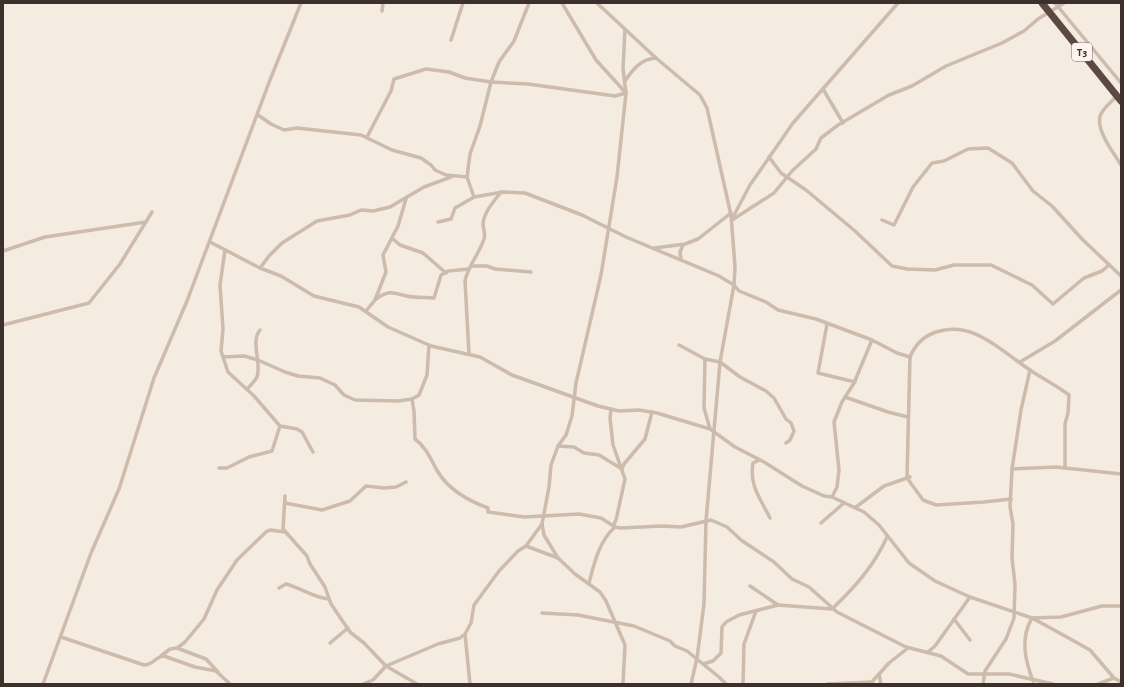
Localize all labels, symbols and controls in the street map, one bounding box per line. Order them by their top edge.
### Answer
road number: T3 [1072,43,1092,61]

